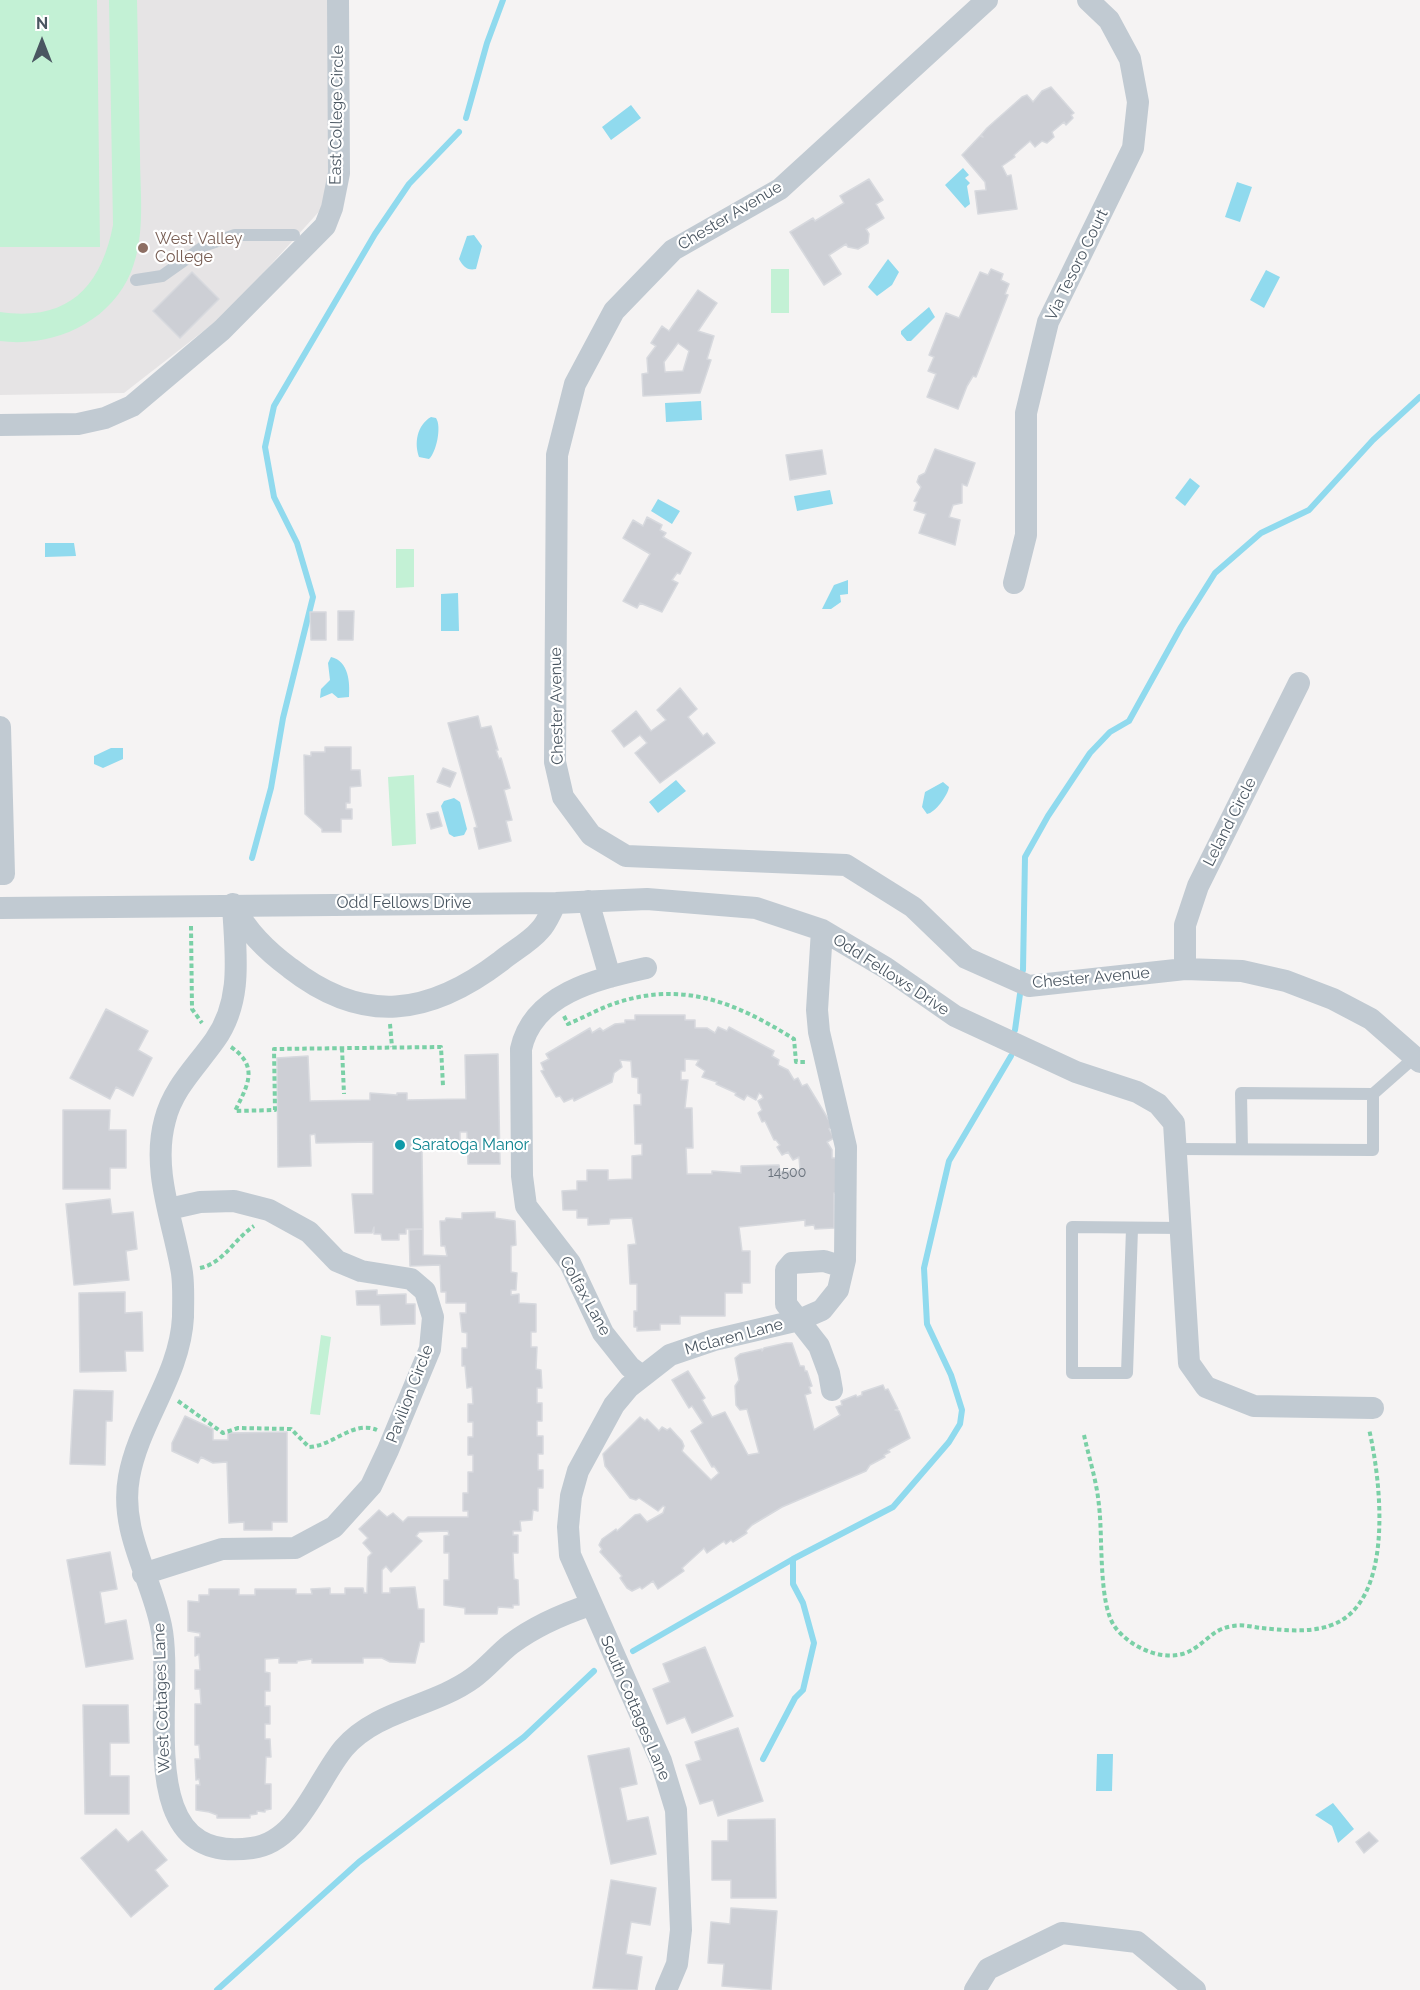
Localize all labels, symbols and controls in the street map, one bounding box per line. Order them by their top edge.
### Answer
north arrow [12,12,72,72]
text: N [36,14,48,33]
street label: East College Circle [326,45,348,185]
street label: Chester Avenue [675,177,785,255]
street label: Via Tesoro Court [1042,206,1112,324]
place label: West Valley College [155,229,243,267]
marker: West Valley College [136,241,150,255]
street label: Chester Avenue [546,647,568,765]
street label: Leland Circle [1199,774,1261,870]
street label: Odd Fellows Drive [336,893,472,913]
street label: Odd Fellows Drive [829,930,953,1020]
street label: Chester Avenue [1031,963,1151,993]
place label: Saratoga Manor [412,1135,529,1155]
marker: Saratoga Manor [393,1138,407,1152]
house number: 14500 [768,1165,806,1181]
street label: Colfax Lane [555,1253,615,1339]
street label: Mclaren Lane [683,1315,785,1359]
street label: Pavilion Circle [382,1342,438,1446]
street label: West Cottages Lane [150,1623,174,1773]
street label: South Cottages Lane [596,1633,674,1783]

